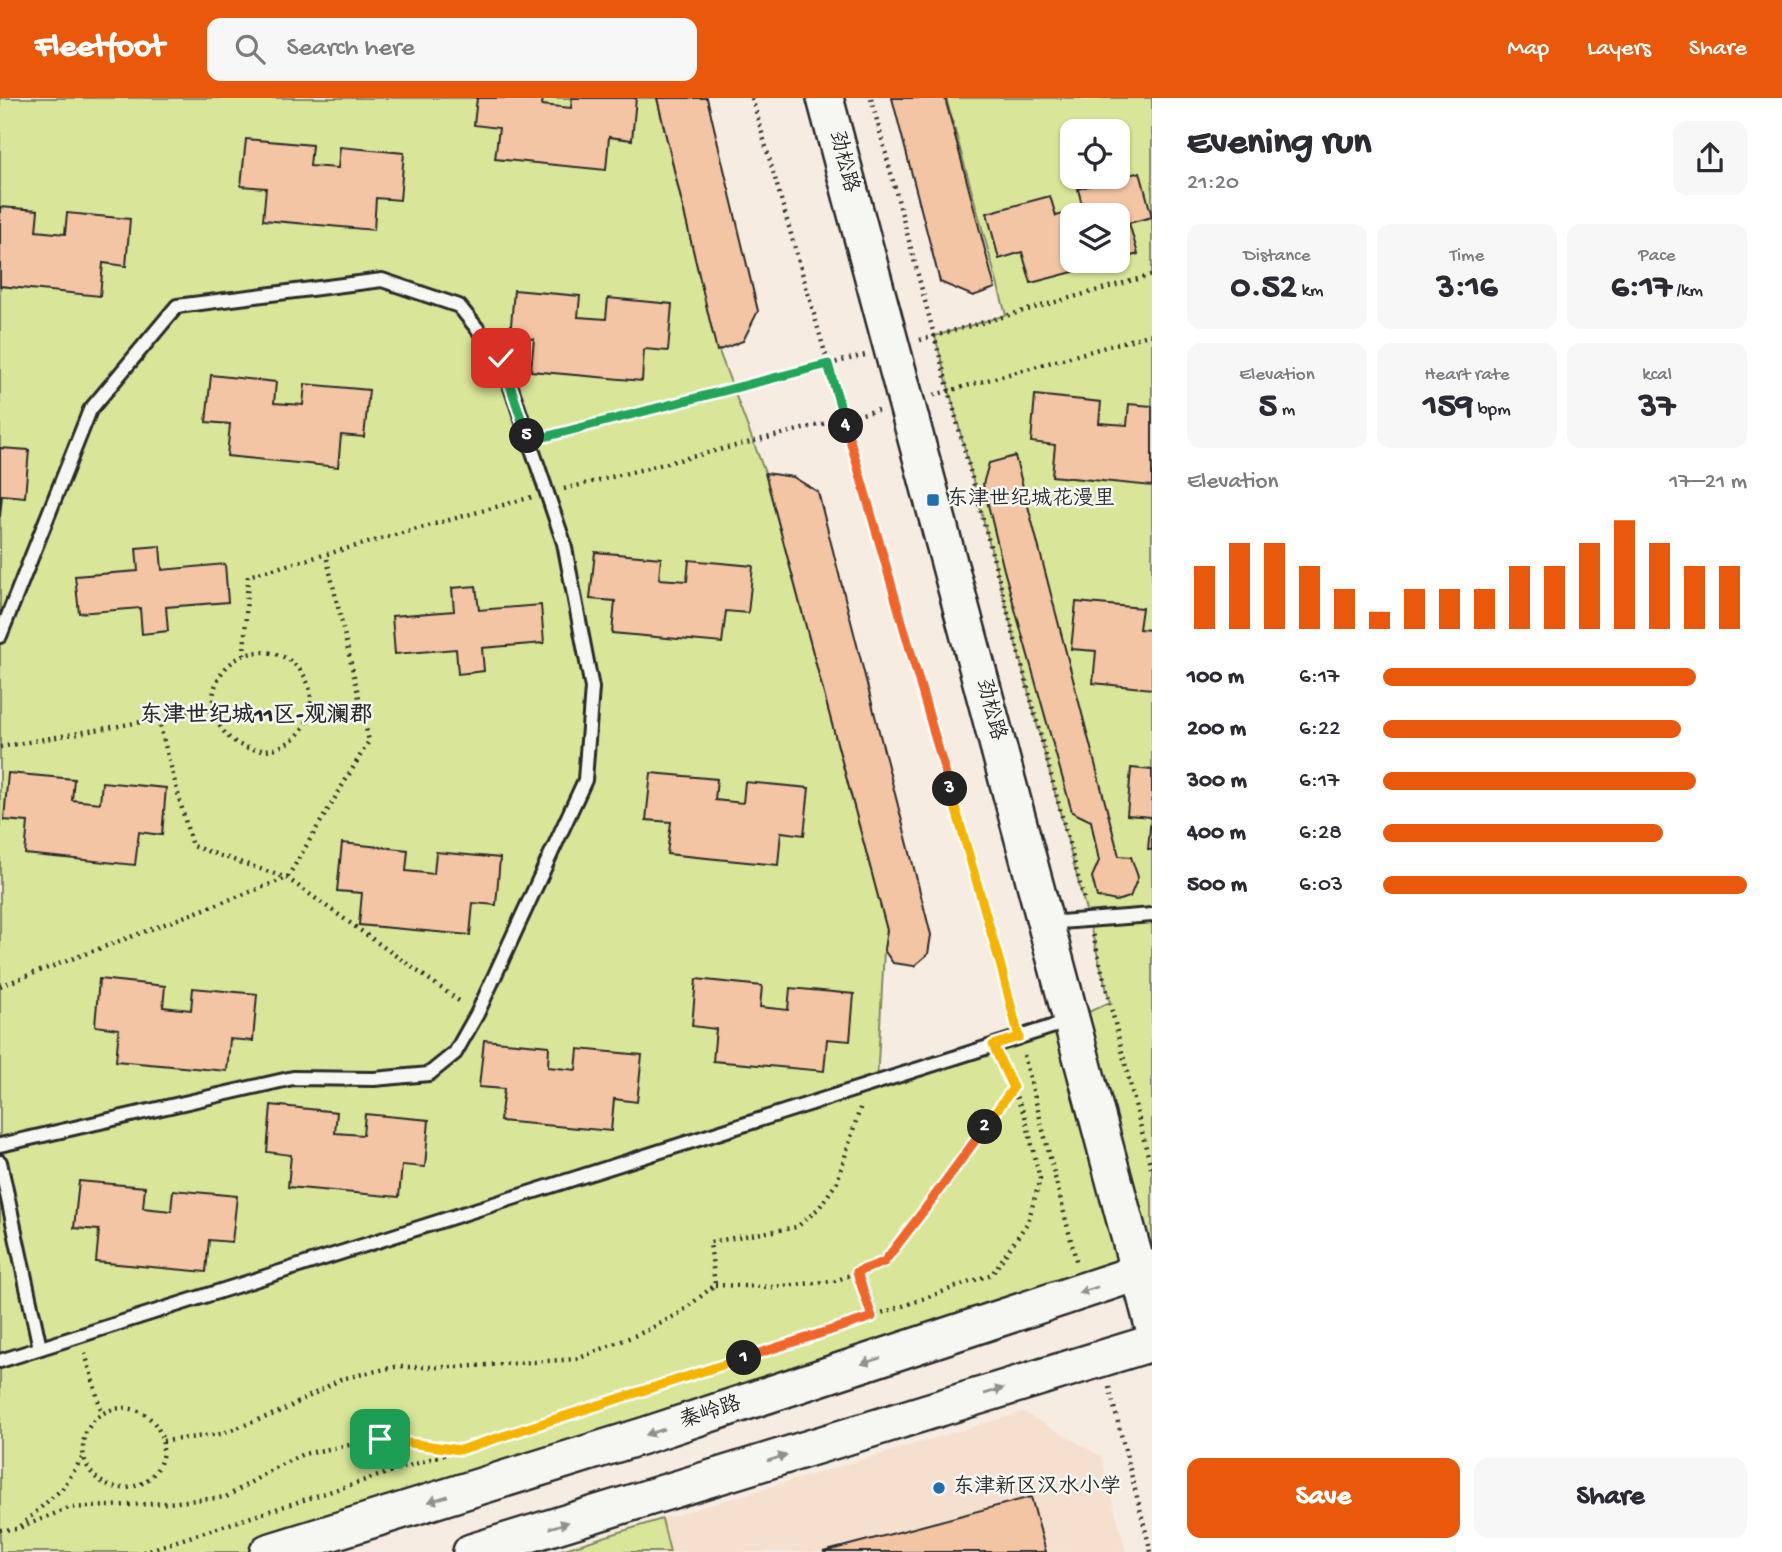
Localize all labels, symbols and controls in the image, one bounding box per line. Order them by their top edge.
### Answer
search box [207,18,697,81]
text: Fleetfoot [35,30,165,68]
icon: search [231,30,269,68]
text: Search here [287,34,415,65]
text: Map [1507,35,1549,64]
text: Layers [1587,35,1651,64]
text: Share [1689,35,1747,64]
map controls [1060,119,1130,273]
button: locate [1060,119,1130,189]
button: share [1673,121,1747,195]
text: Evening run [1187,122,1371,166]
street label: 劲松路 [822,128,864,196]
text: 21:20 [1187,170,1239,197]
button: layers [1060,203,1130,273]
text: Distance [1243,245,1311,268]
text: Time [1450,245,1484,268]
text: Pace [1638,245,1676,268]
text: 0.52 [1231,268,1297,309]
text: 3:16 [1436,268,1498,309]
text: 6:17 [1611,268,1672,309]
text: km [1297,280,1323,303]
text: /km [1672,280,1703,303]
pin [471,328,531,388]
icon: check [482,339,520,377]
text: Elevation [1239,364,1315,387]
text: Heart rate [1424,364,1510,387]
text: kcal [1642,364,1672,387]
text: 5 [1259,387,1277,428]
text: 159 [1423,387,1473,428]
text: 37 [1639,387,1675,428]
text: m [1277,399,1295,422]
text: bpm [1473,399,1511,422]
pin: 4 [828,408,864,444]
text: 4 [841,414,850,437]
pin: 5 [510,418,544,454]
text: 5 [522,424,532,447]
text: Elevation [1187,469,1278,496]
text: 17–21 m [1669,469,1747,496]
place label: 东津世纪城花漫里 [947,486,1115,513]
marker: 东津世纪城花漫里 [925,492,941,508]
text: 100 m [1187,664,1244,691]
text: 6:17 [1299,664,1339,691]
street label: 劲松路 [969,676,1011,744]
district label: 东津世纪城11区-观澜郡 [140,702,372,730]
text: 200 m [1187,716,1246,743]
text: 6:22 [1299,716,1340,743]
text: 300 m [1187,768,1247,795]
text: 6:17 [1299,768,1339,795]
pin: 3 [932,772,968,806]
text: 3 [945,777,954,800]
text: 400 m [1187,820,1246,847]
text: 6:28 [1299,820,1342,847]
text: 500 m [1187,872,1247,899]
text: 6:03 [1299,872,1343,899]
pin: 2 [968,1110,1002,1144]
text: 2 [980,1115,989,1138]
one-way arrow [1077,1285,1098,1296]
pin: 1 [726,1340,762,1376]
text: 1 [740,1346,747,1369]
one-way arrow [861,1356,882,1367]
one-way arrow [984,1386,1005,1396]
street label: 秦岭路 [677,1390,745,1436]
pin [350,1409,410,1469]
icon: arrive [361,1420,399,1458]
one-way arrow [645,1427,666,1438]
one-way arrow [766,1452,787,1463]
button: Save [1187,1458,1460,1538]
button: Share [1474,1458,1747,1538]
place label: 东津新区汉水小学 [953,1474,1121,1501]
marker: 东津新区汉水小学 [931,1480,947,1496]
one-way arrow [427,1495,448,1505]
one-way arrow [549,1519,570,1529]

